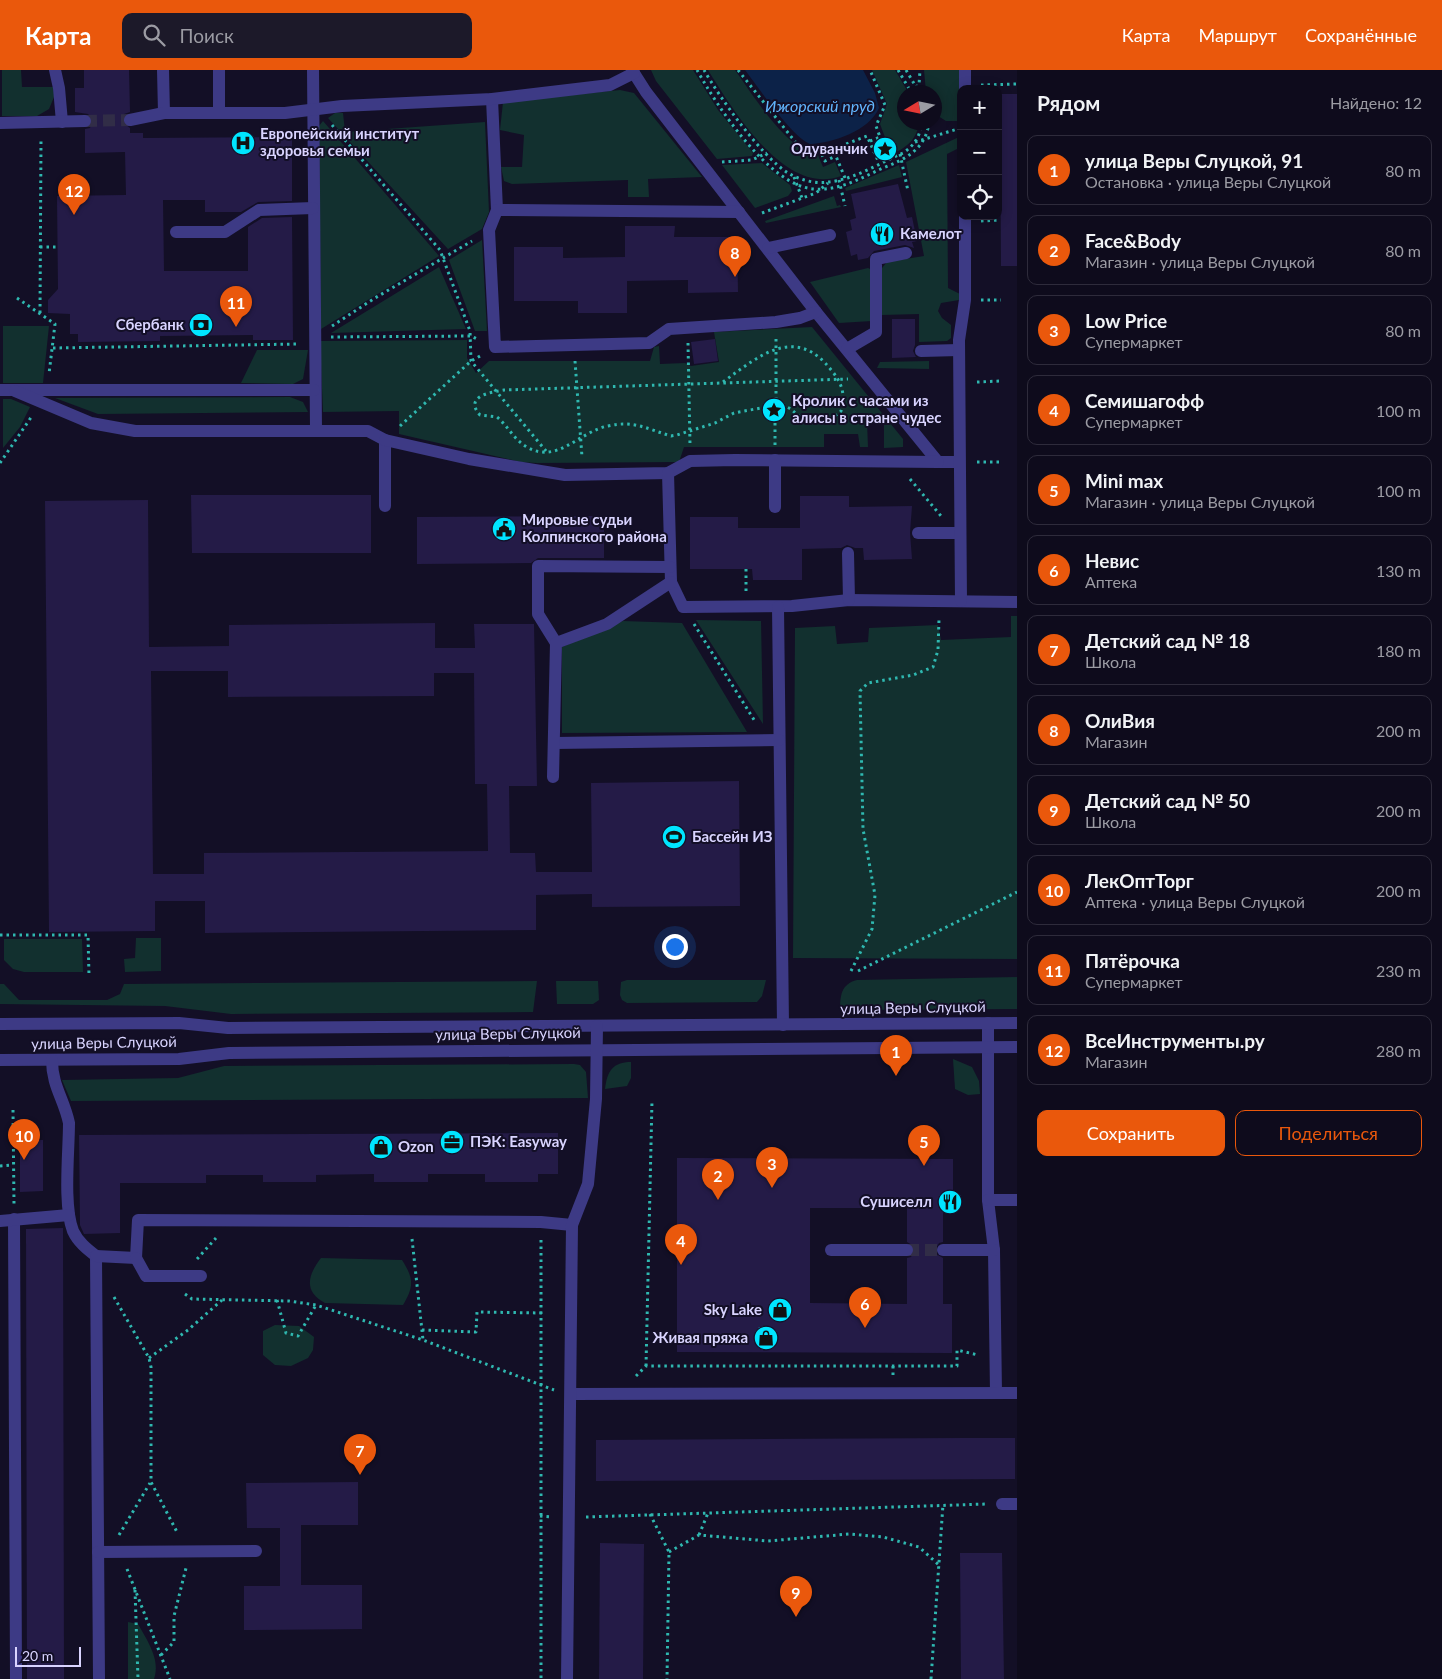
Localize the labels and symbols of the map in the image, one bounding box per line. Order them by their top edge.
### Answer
north arrow [897,85,942,130]
water label: Ижорский пруд [765,96,875,115]
place label: Европейский институт здоровья семьи [260,124,419,159]
hospital icon: Европейский институт здоровья семьи [230,130,256,156]
place icon: Одуванчик [872,136,898,162]
place label: Одуванчик [791,139,869,157]
pin: 12 [58,174,90,215]
restaurant icon: Камелот [869,221,895,247]
place label: Камелот [900,224,962,242]
pin: 8 [719,236,751,277]
pin: 11 [220,286,252,327]
bank icon: Сбербанк [188,312,214,338]
place label: Сбербанк [116,315,185,333]
place label: Кролик с часами из алисы в стране чудес [792,391,941,426]
place icon: Кролик с часами из алисы в стране чудес [761,397,787,423]
place label: Мировые судьи Колпинского района [522,510,667,545]
public building icon: Мировые судьи Колпинского района [491,516,517,542]
sports icon: Бассейн ИЗ [661,824,687,850]
place label: Бассейн ИЗ [692,827,773,845]
your location [662,934,688,960]
street label: улица Веры Слуцкой [840,997,986,1017]
street label: улица Веры Слуцкой [435,1023,581,1043]
street label: улица Веры Слуцкой [31,1032,177,1052]
pin: 1 [880,1035,912,1076]
pin: 10 [8,1119,40,1160]
pin: 5 [908,1125,940,1166]
office icon: ПЭК: Easyway [439,1129,465,1155]
place label: ПЭК: Easyway [470,1132,567,1150]
shop icon: Ozon [368,1134,394,1160]
place label: Ozon [398,1137,434,1155]
pin: 3 [756,1147,788,1188]
pin: 2 [702,1159,734,1200]
restaurant icon: Сушиселл [937,1189,963,1215]
place label: Сушиселл [860,1192,932,1210]
pin: 4 [665,1224,697,1265]
pin: 6 [849,1287,881,1328]
shop icon: Sky Lake [767,1297,793,1323]
place label: Sky Lake [704,1300,762,1318]
shop icon: Живая пряжа [753,1325,779,1351]
place label: Живая пряжа [653,1328,748,1346]
pin: 7 [344,1434,376,1475]
pin: 9 [780,1576,812,1617]
scale bar [15,1644,81,1667]

